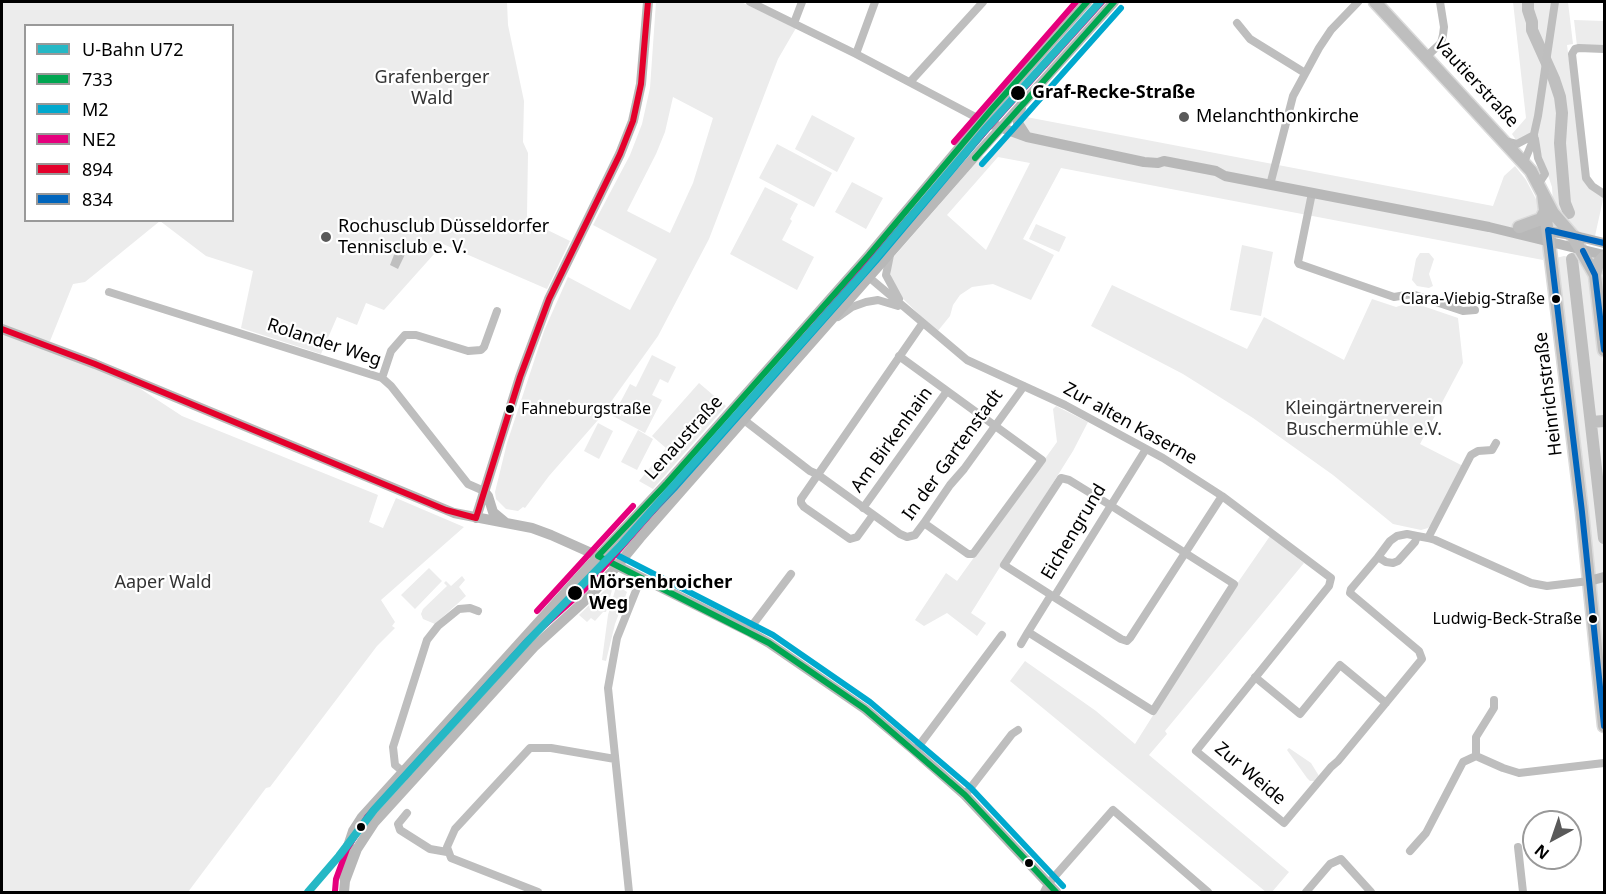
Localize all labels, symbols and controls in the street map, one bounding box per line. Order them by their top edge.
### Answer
legend [24,24,234,222]
street label: Vautierstraße [1429,34,1523,132]
text: U-Bahn U72 [82,37,183,61]
text: 733 [82,67,113,91]
park label: Grafenberger Wald [375,67,489,110]
place label: Graf-Recke-Straße [1032,82,1195,104]
marker: Graf-Recke-Straße [1009,84,1027,102]
text: M2 [82,97,109,121]
place label: Melanchthonkirche [1196,106,1359,128]
marker: Melanchthonkirche [1177,110,1191,124]
text: NE2 [82,127,116,151]
text: 894 [82,157,113,181]
text: 834 [82,187,113,211]
place label: Rochusclub Düsseldorfer Tennisclub e. V. [338,216,549,258]
marker: Rochusclub Düsseldorfer Tennisclub e. V. [319,230,333,244]
place label: Clara-Viebig-Straße [1401,289,1545,309]
marker: Clara-Viebig-Straße [1550,293,1562,305]
street label: Rolander Weg [264,314,384,372]
street label: Heinrichstraße [1531,331,1567,457]
street label: Zur alten Kaserne [1059,378,1201,470]
street label: Am Birkenhain [847,383,937,497]
street label: In der Gartenstadt [898,385,1008,525]
street label: Lenaustraße [641,391,727,485]
park label: Kleingärtnerverein Buschermühle e.V. [1285,398,1443,440]
place label: Fahneburgstraße [521,399,651,419]
marker: Fahneburgstraße [504,403,516,415]
street label: Eichengrund [1037,480,1111,584]
park label: Aaper Wald [114,572,212,594]
place label: Mörsenbroicher Weg [589,572,732,614]
marker: Mörsenbroicher Weg [566,584,584,602]
place label: Ludwig-Beck-Straße [1432,609,1582,629]
marker: Ludwig-Beck-Straße [1587,613,1599,625]
street label: Zur Weide [1210,738,1290,810]
north arrow [1522,810,1582,870]
unlabelled marker [355,821,367,833]
text: N [1530,840,1554,865]
unlabelled marker [1023,857,1035,869]

